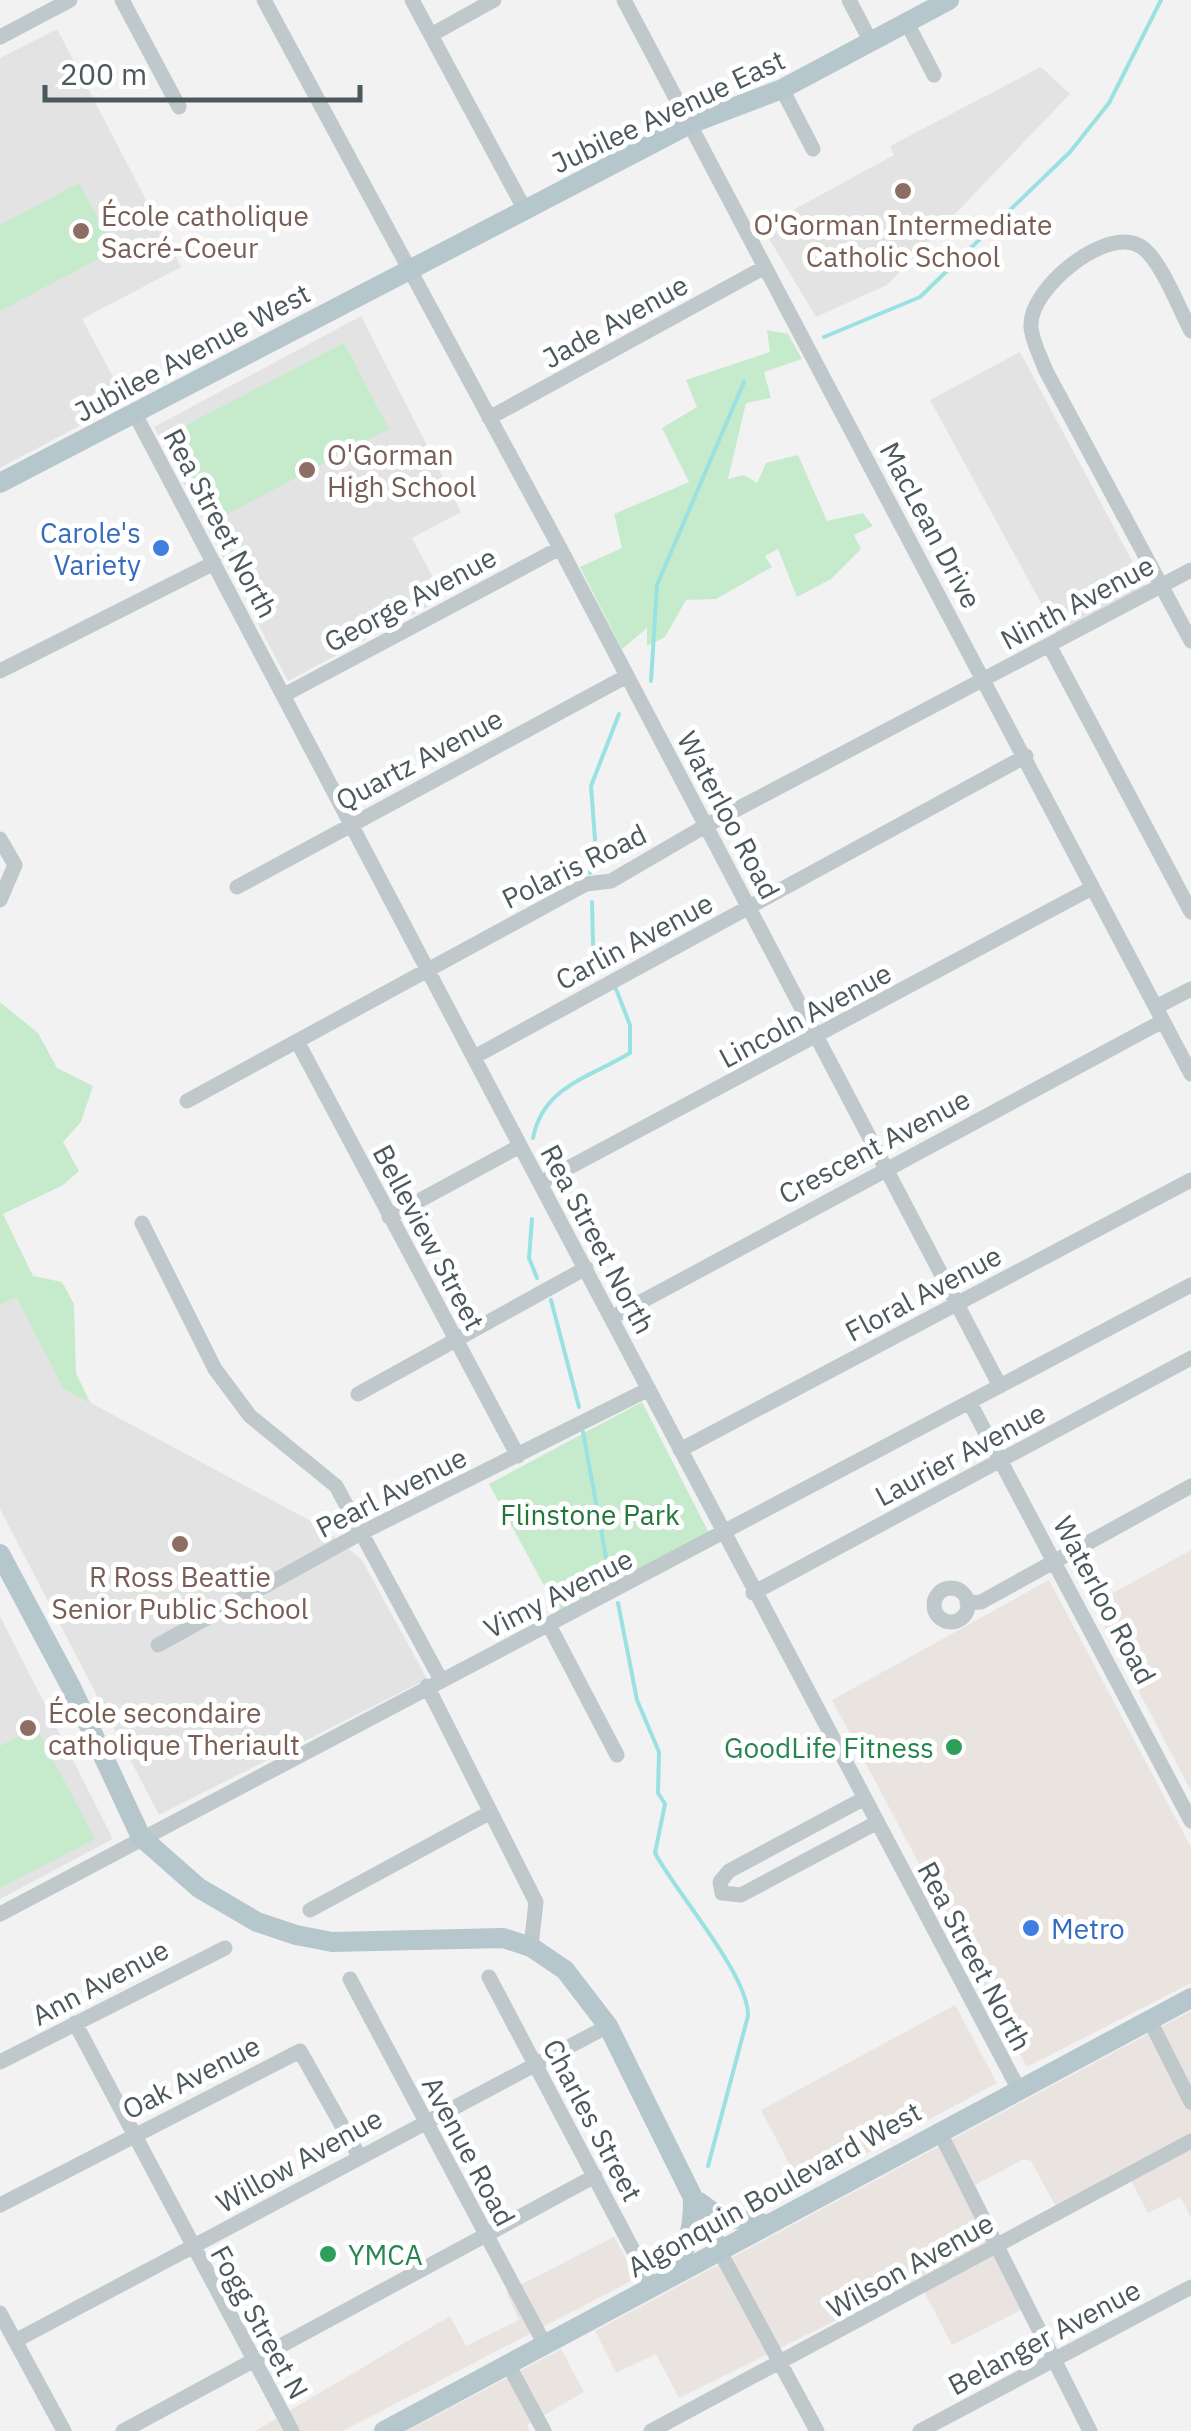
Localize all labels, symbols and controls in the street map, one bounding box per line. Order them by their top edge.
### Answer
scale bar [45,40,360,102]
street label: Jubilee Avenue East [546,41,790,181]
text: 200 m [60,54,147,93]
marker: O'Gorman Intermediate Catholic School [892,180,914,202]
place label: École catholique Sacré-Coeur [101,197,309,266]
place label: O'Gorman Intermediate Catholic School [754,206,1052,275]
marker: École catholique Sacré-Coeur [70,220,92,242]
street label: Jade Avenue [536,266,694,376]
street label: Jubilee Avenue West [68,274,316,430]
street label: Rea Street North [155,422,287,624]
street label: MacLean Drive [872,435,990,615]
place label: O'Gorman High School [327,436,476,505]
marker: O'Gorman High School [296,459,318,481]
place label: Carole's Variety [40,514,141,583]
marker: Carole's Variety [150,537,172,559]
street label: George Avenue [317,538,503,660]
street label: Ninth Avenue [994,546,1160,658]
street label: Quartz Avenue [329,699,509,819]
street label: Waterloo Road [669,725,789,905]
street label: Polaris Road [496,815,652,917]
street label: Carlin Avenue [549,884,719,998]
street label: Lincoln Avenue [712,954,898,1076]
street label: Crescent Avenue [772,1080,976,1212]
street label: Belleview Street [365,1138,493,1336]
street label: Rea Street North [532,1138,664,1340]
street label: Floral Avenue [838,1236,1008,1350]
street label: Laurier Avenue [868,1394,1052,1514]
street label: Pearl Avenue [309,1438,473,1546]
park label: Flinstone Park [500,1496,680,1533]
street label: Waterloo Road [1045,1510,1165,1690]
marker: R Ross Beattie Senior Public School [169,1533,191,1555]
street label: Vimy Avenue [477,1540,639,1646]
place label: R Ross Beattie Senior Public School [52,1558,308,1627]
place label: École secondaire catholique Theriault [48,1694,300,1763]
marker: École secondaire catholique Theriault [17,1717,39,1739]
place label: GoodLife Fitness [724,1729,934,1766]
marker: GoodLife Fitness [943,1736,965,1758]
street label: Rea Street North [909,1855,1041,2057]
place label: Metro [1051,1910,1125,1947]
marker: Metro [1020,1917,1042,1939]
street label: Ann Avenue [25,1930,175,2034]
street label: Oak Avenue [116,2027,266,2127]
street label: Charles Street [535,2032,651,2208]
street label: Avenue Road [414,2070,524,2232]
street label: Algonquin Boulevard West [620,2093,928,2285]
street label: Willow Avenue [209,2099,389,2221]
street label: Wilson Avenue [820,2204,1000,2326]
place label: YMCA [348,2236,423,2273]
street label: Fogg Street N [203,2239,317,2405]
marker: YMCA [317,2243,339,2265]
street label: Belanger Avenue [942,2271,1146,2403]

